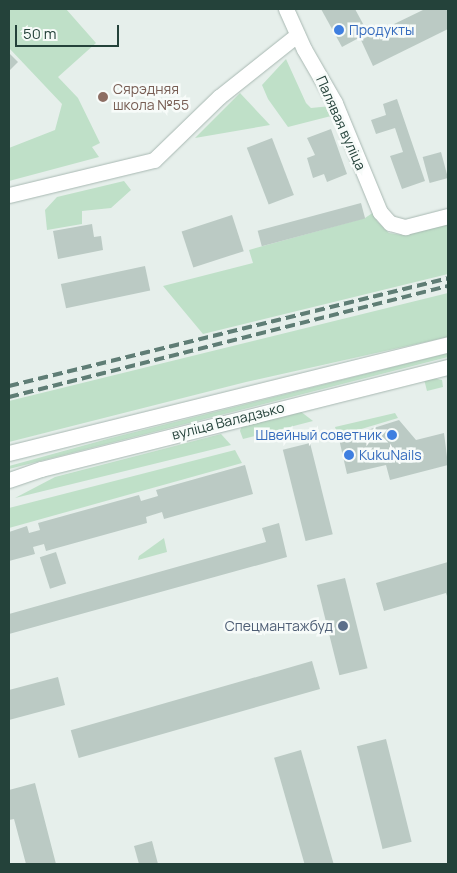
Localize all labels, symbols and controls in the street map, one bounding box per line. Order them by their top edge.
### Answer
scale bar [18,15,121,47]
place label: Продукты [349,22,414,38]
text: 50 m [23,23,57,44]
marker: Продукты [333,24,345,36]
street label: Палявая вуліца [313,73,369,173]
place label: Сярэдняя школа №55 [113,81,189,114]
marker: Сярэдняя школа №55 [97,91,109,103]
street label: вуліца Валадзько [170,399,286,443]
place label: Швейный советник [256,427,382,443]
marker: Швейный советник [386,429,398,441]
place label: KukuNails [359,447,422,463]
marker: KukuNails [343,449,355,461]
place label: Спецмантажбуд [225,618,333,634]
marker: Спецмантажбуд [337,620,349,632]

